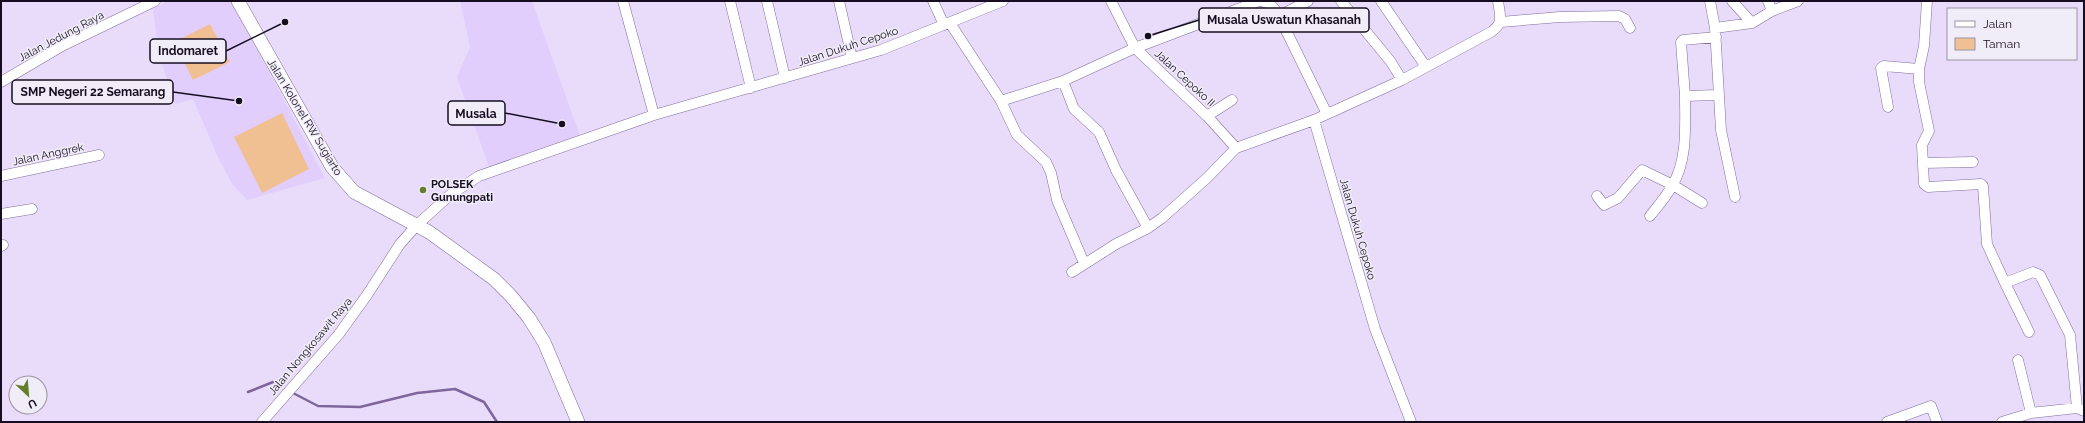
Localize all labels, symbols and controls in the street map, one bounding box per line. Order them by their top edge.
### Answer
street label: Jalan Jedung Raya [16,8,106,64]
callout: Musala Uswatun Khasanah [1199,8,1369,32]
legend [1947,8,2077,60]
text: Musala Uswatun Khasanah [1207,13,1361,27]
text: Jalan [1983,17,2012,31]
street label: Jalan Dukuh Cepoko [796,24,900,69]
text: Taman [1983,37,2020,51]
callout: Indomaret [150,39,226,63]
text: Indomaret [158,44,218,58]
street label: Jalan Cepoko II [1152,47,1217,109]
street label: Jalan Kolonel RW Sugiarto [265,57,345,178]
callout: SMP Negeri 22 Semarang [12,80,173,104]
text: SMP Negeri 22 Semarang [21,85,165,99]
callout: Musala [448,101,505,125]
text: Musala [455,107,497,121]
street label: Jalan Anggrek [11,141,85,168]
street label: Jalan Dukuh Cepoko [1337,177,1378,282]
place label: POLSEK Gunungpati [431,178,493,204]
marker: POLSEK Gunungpati [418,185,428,195]
street label: Jalan Nongkosawit Raya [266,295,355,398]
north arrow [8,375,48,415]
text: U [26,396,39,411]

